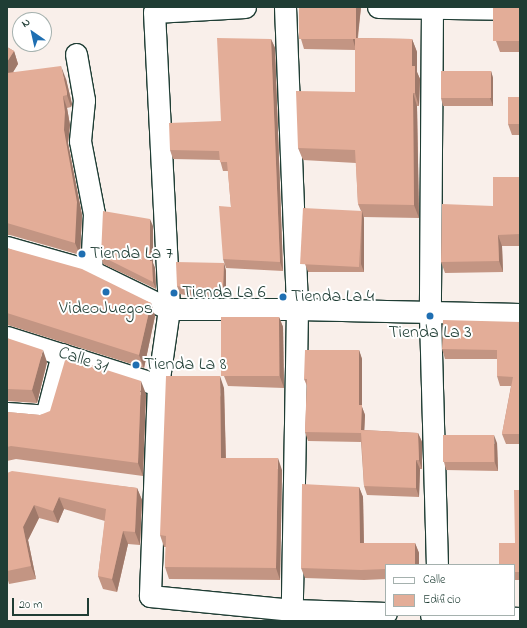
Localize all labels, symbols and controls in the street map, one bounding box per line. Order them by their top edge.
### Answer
north arrow [12,12,52,52]
text: N [18,14,33,32]
place label: Tienda La 7 [90,243,173,265]
marker: Tienda La 7 [77,249,87,259]
place label: Tienda La 6 [182,282,266,304]
place label: Tienda La 4 [291,286,374,308]
marker: VideoJuegos [101,287,111,297]
marker: Tienda La 6 [169,288,179,298]
marker: Tienda La 4 [278,292,288,302]
place label: VideoJuegos [59,298,153,320]
marker: Tienda La 3 [425,311,435,321]
place label: Tienda La 3 [388,322,472,344]
street label: Calle 31 [55,343,111,379]
place label: Tienda La 8 [144,354,226,376]
marker: Tienda La 8 [131,360,141,370]
legend [385,564,515,616]
text: Calle [423,571,445,589]
scale bar [14,590,91,616]
text: Edificio [423,591,461,609]
text: 20 m [19,596,42,614]

